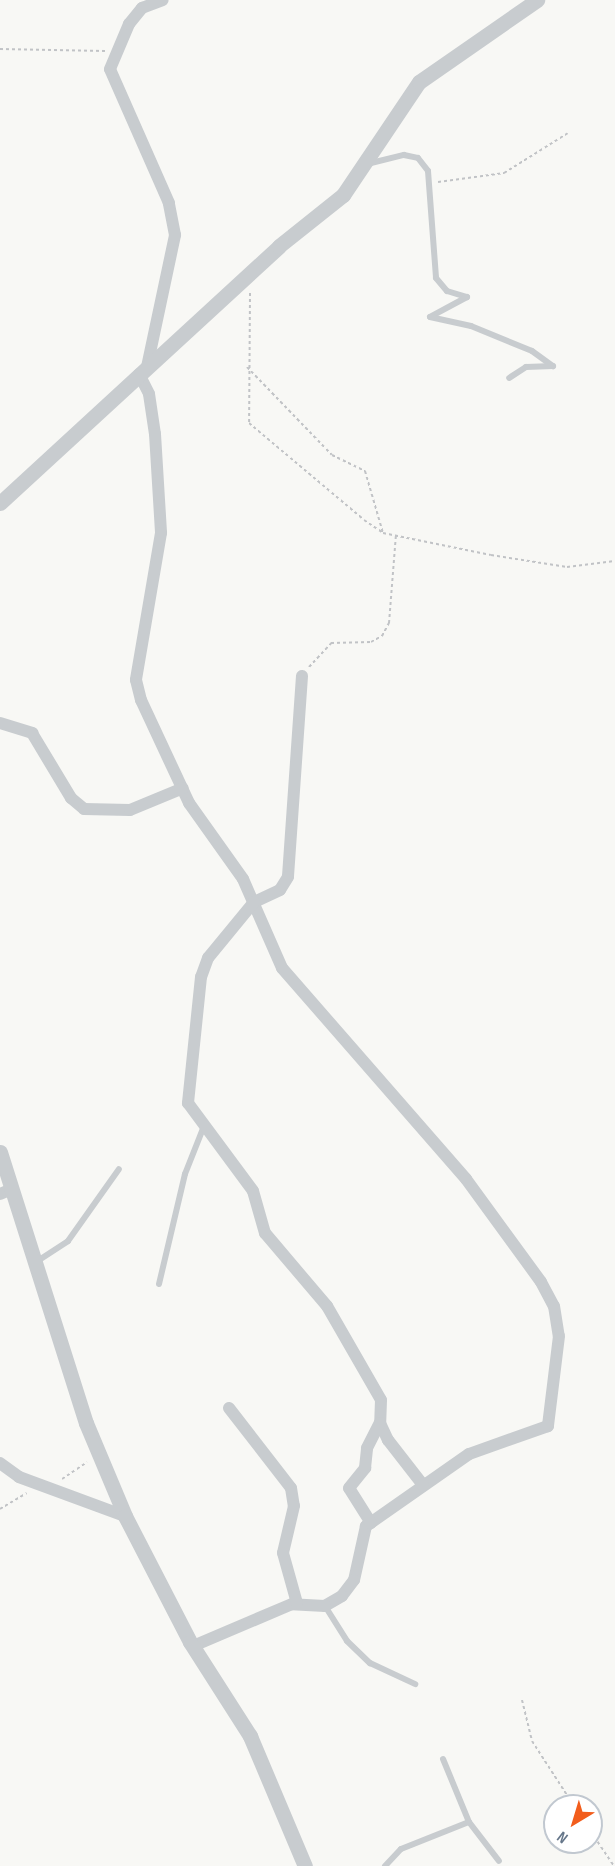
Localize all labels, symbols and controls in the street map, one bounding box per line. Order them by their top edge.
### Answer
north arrow [543,1794,603,1854]
text: N [554,1827,572,1847]

